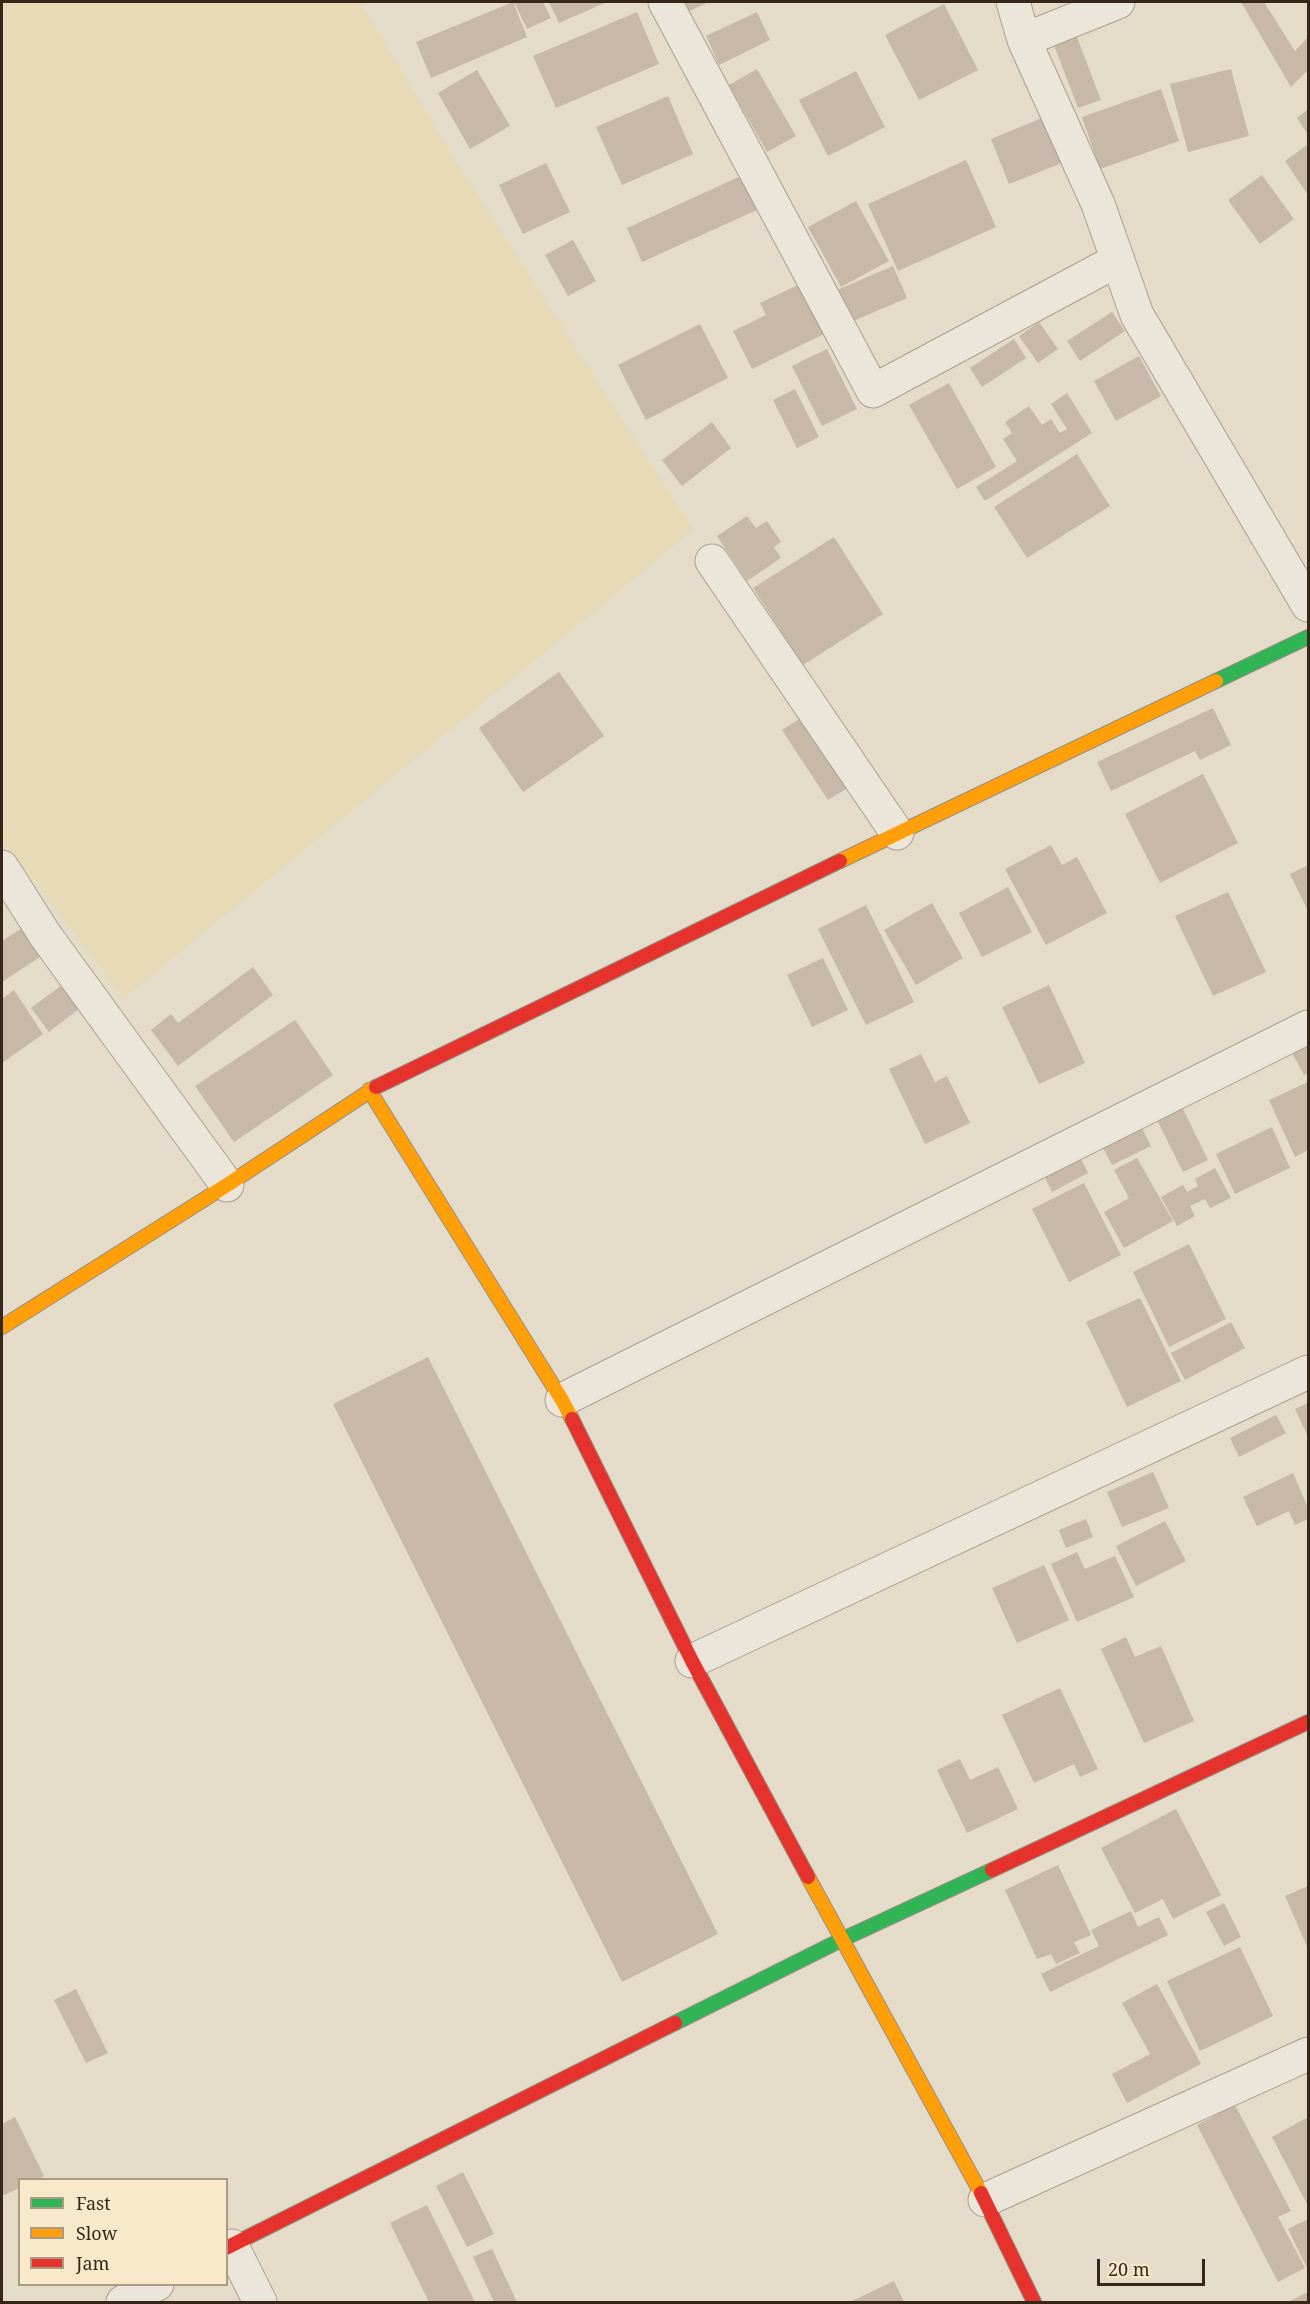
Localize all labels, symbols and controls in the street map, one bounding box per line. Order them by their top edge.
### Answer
legend [18,2178,228,2286]
text: Fast [76,2191,111,2215]
text: Slow [76,2221,117,2245]
scale bar [1100,2247,1208,2285]
text: Jam [76,2251,110,2275]
text: 20 m [1108,2257,1150,2281]

